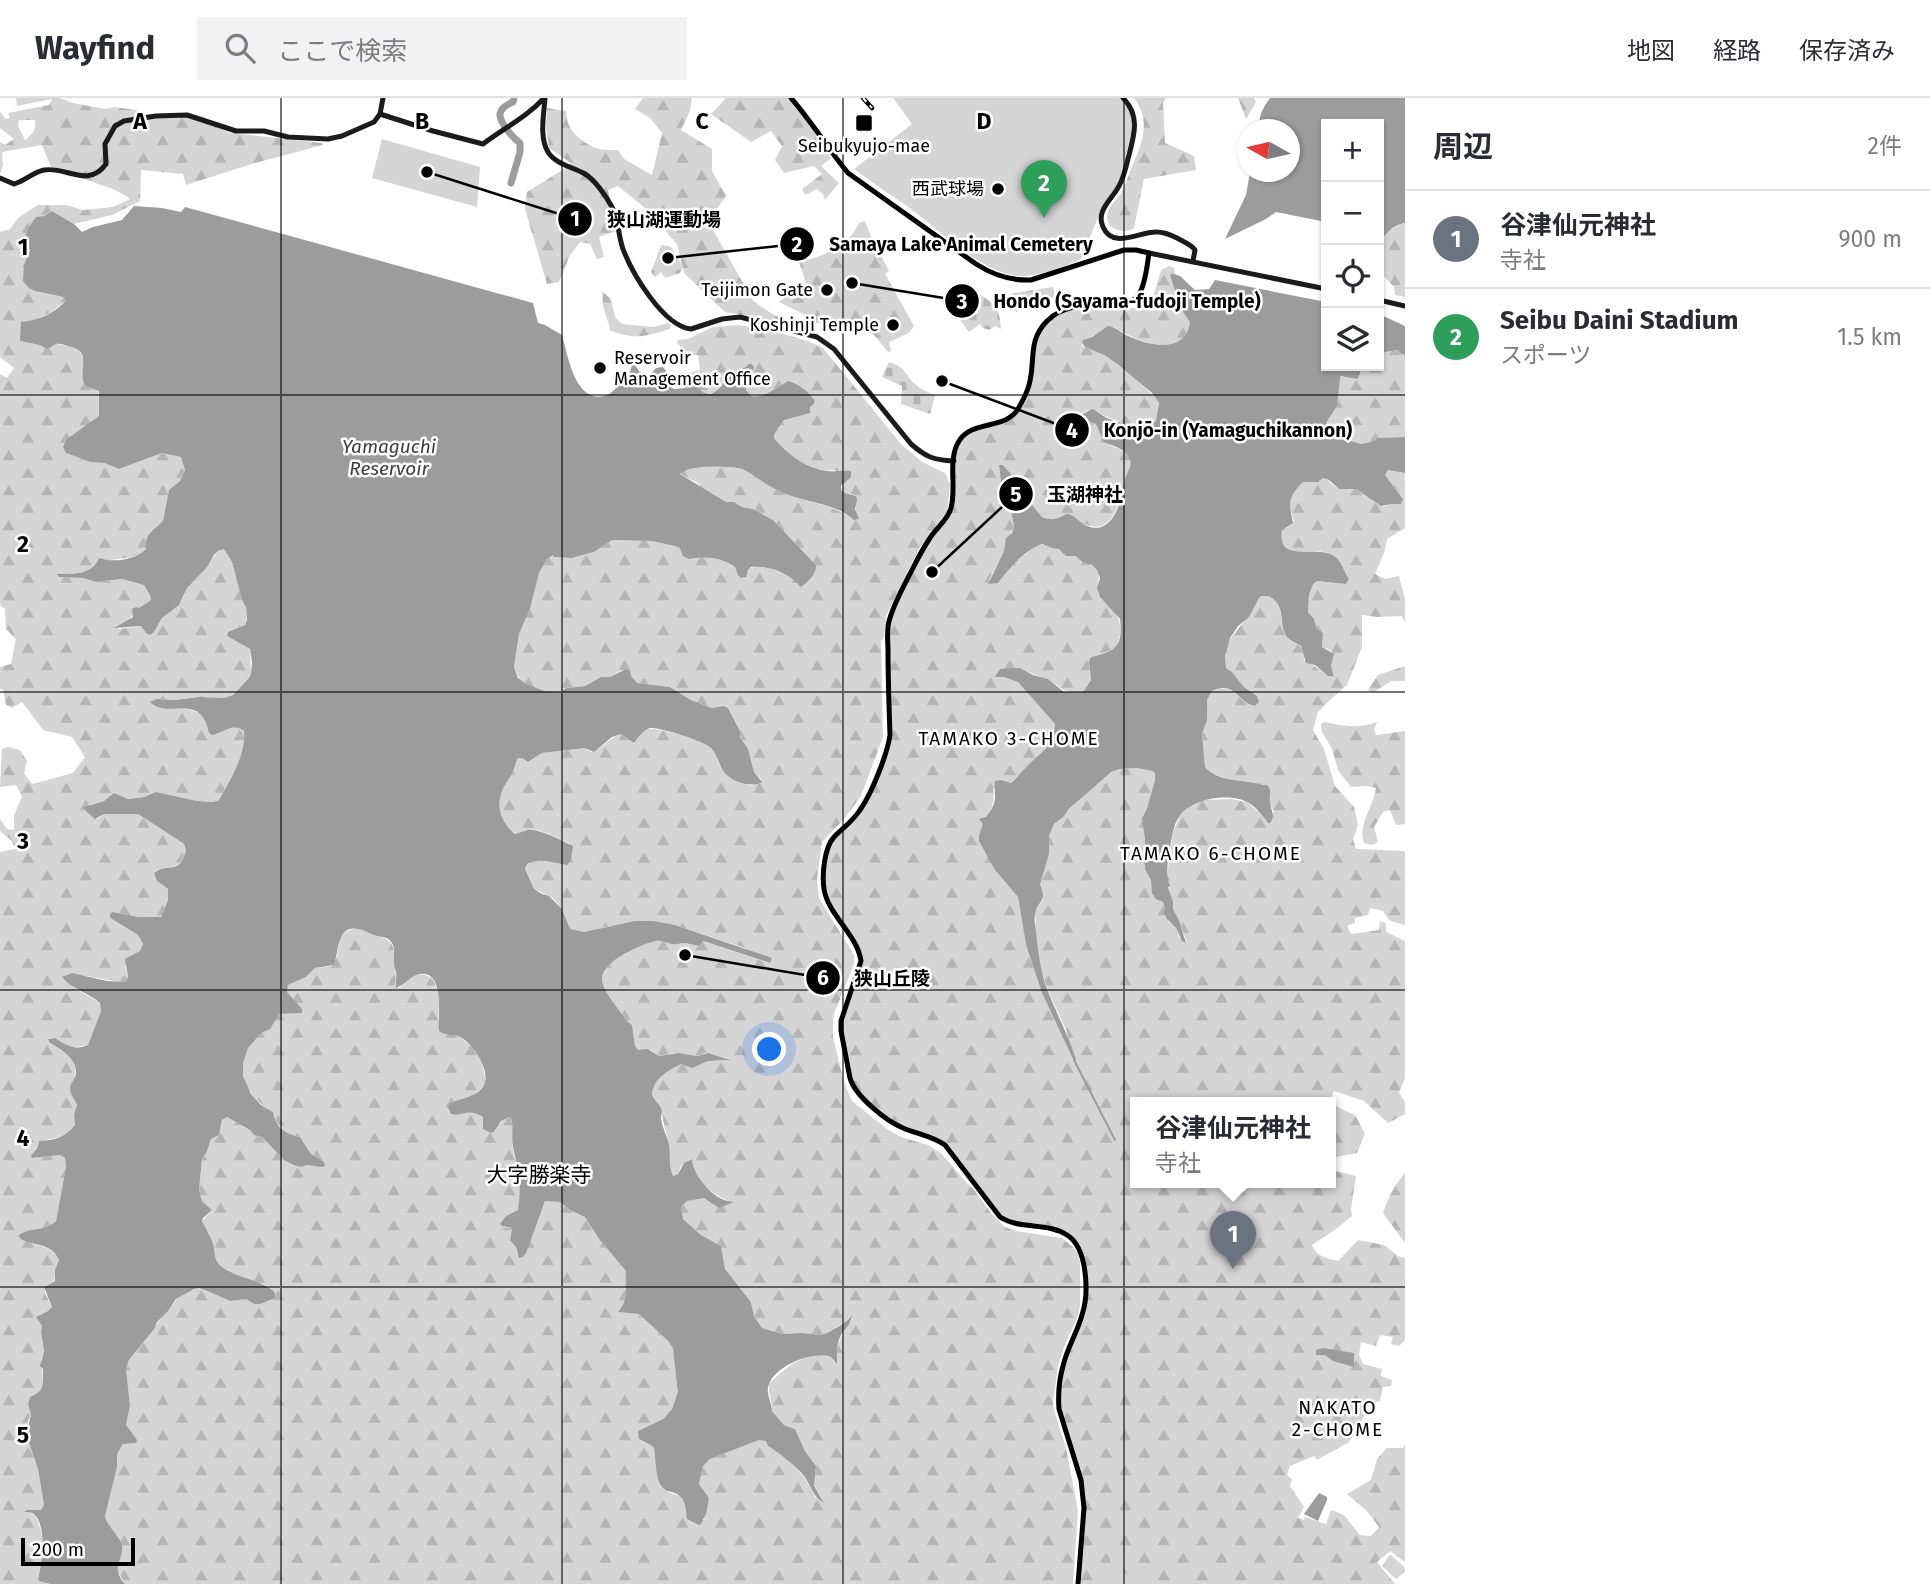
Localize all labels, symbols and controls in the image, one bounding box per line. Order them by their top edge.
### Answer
search box [197,17,687,80]
text: Wayfind [35,28,155,68]
icon: search [221,29,259,67]
text: ここで検索 [277,36,407,67]
text: 地図 [1627,37,1675,65]
text: 経路 [1713,37,1761,65]
text: 保存済み [1799,37,1895,65]
text: A [132,107,147,135]
text: B [415,107,429,135]
text: C [695,107,709,135]
text: D [977,107,992,135]
marker: Seibukyujo-mae [854,113,874,133]
north arrow [1237,119,1300,182]
map controls [1321,119,1384,371]
button: + [1321,119,1384,182]
text: 周辺 [1433,129,1493,165]
text: 2件 [1868,132,1902,160]
place label: Seibukyujo-mae [798,135,930,157]
pin: 2 [1021,160,1067,218]
place label: 西武球場 [912,178,984,200]
marker: 西武球場 [990,181,1006,197]
button: − [1321,182,1384,245]
callout: 狭山湖運動場 [558,199,735,239]
text: 1 [570,206,580,232]
text: 狭山湖運動場 [607,208,721,231]
text: 谷津仙元神社 [1500,210,1656,241]
callout: Samaya Lake Animal Cemetery [780,224,1106,264]
text: 1 [1451,225,1461,253]
text: 900 m [1838,225,1902,253]
text: 2 [792,232,803,258]
text: 1 [18,233,28,261]
text: Samaya Lake Animal Cemetery [829,233,1093,256]
button: locate [1321,245,1384,308]
text: 寺社 [1500,246,1546,274]
place label: Teijimon Gate [701,279,813,301]
callout: Hondo (Sayama-fudoji Temple) [945,281,1275,321]
marker: Teijimon Gate [819,282,835,298]
text: 3 [956,289,968,315]
text: Hondo (Sayama-fudoji Temple) [993,290,1261,313]
text: Seibu Daini Stadium [1500,305,1738,336]
button: layers [1321,308,1384,371]
place label: Koshinji Temple [749,314,879,336]
marker: Koshinji Temple [885,317,901,333]
text: 2 [1450,323,1462,351]
text: 1.5 km [1837,323,1902,351]
text: スポーツ [1500,341,1592,369]
place label: Reservoir Management Office [614,347,771,390]
marker: Reservoir Management Office [592,360,608,376]
callout: Konjō-in (Yamaguchikannon) [1054,410,1366,450]
text: 4 [1066,418,1078,444]
text: Konjō-in (Yamaguchikannon) [1104,419,1352,442]
water label: Yamaguchi Reservoir [342,435,437,480]
callout: 玉湖神社 [998,474,1137,514]
text: 5 [1010,482,1022,508]
text: 玉湖神社 [1047,483,1123,506]
text: 2 [17,530,29,558]
district label: TAMAKO 3-CHOME [918,727,1100,750]
text: 3 [16,827,29,855]
district label: TAMAKO 6-CHOME [1120,842,1302,865]
callout: 狭山丘陵 [805,958,944,998]
text: 6 [817,965,829,991]
text: 狭山丘陵 [854,967,930,990]
your location [752,1032,786,1066]
popup [1130,1097,1336,1188]
text: 谷津仙元神社 [1155,1113,1311,1144]
text: 4 [17,1124,30,1152]
text: 寺社 [1155,1149,1201,1177]
district label: 大字勝楽寺 [487,1162,592,1188]
pin: 1 [1210,1211,1256,1269]
district label: NAKATO 2-CHOME [1292,1396,1384,1441]
text: 5 [17,1421,29,1449]
scale bar [21,1535,135,1567]
text: 200 m [32,1538,84,1561]

